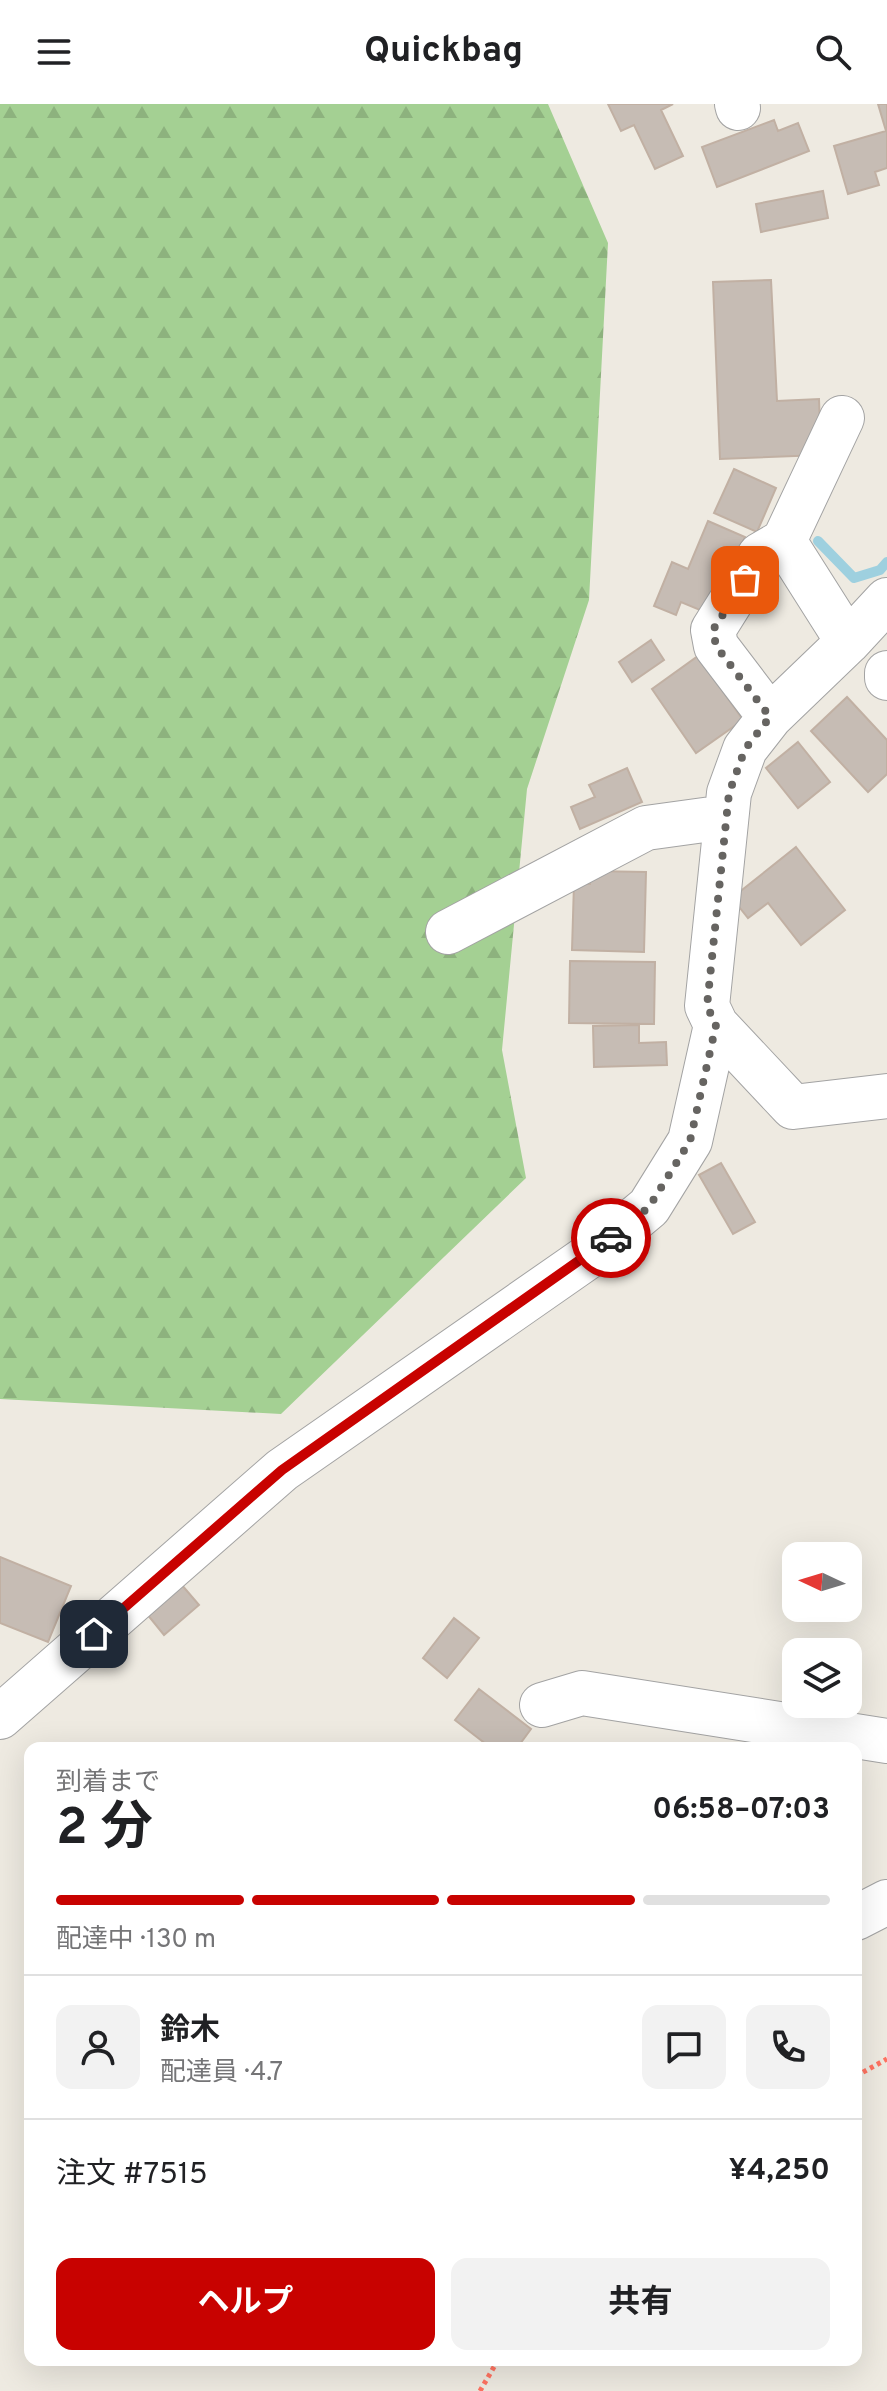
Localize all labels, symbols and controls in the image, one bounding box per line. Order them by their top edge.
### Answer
text: Quickbag [364,29,523,75]
icon: menu [32,30,76,74]
icon: search [811,30,855,74]
pin [711,546,779,614]
icon: bag [723,558,767,602]
courier [571,1198,651,1278]
icon: car [589,1216,633,1260]
north arrow [782,1542,862,1622]
map controls [782,1542,862,1718]
pin [60,1600,128,1668]
icon: home [72,1612,116,1656]
button: layers [782,1638,862,1718]
text: 到着まで [56,1767,160,1800]
text: 06:58–07:03 [652,1792,830,1829]
text: 2 分 [56,1797,153,1863]
text: 配達中 · 130 m [56,1924,216,1957]
button: person [56,2005,140,2089]
button: chat [642,2005,726,2089]
button: phone [746,2005,830,2089]
text: 鈴木 [160,2013,220,2050]
text: 配達員 · 4.7 [160,2057,283,2090]
text: ¥4,250 [729,2153,830,2190]
text: 注文 #7515 [56,2157,208,2194]
button: ヘルプ [56,2258,435,2350]
button: 共有 [451,2258,830,2350]

